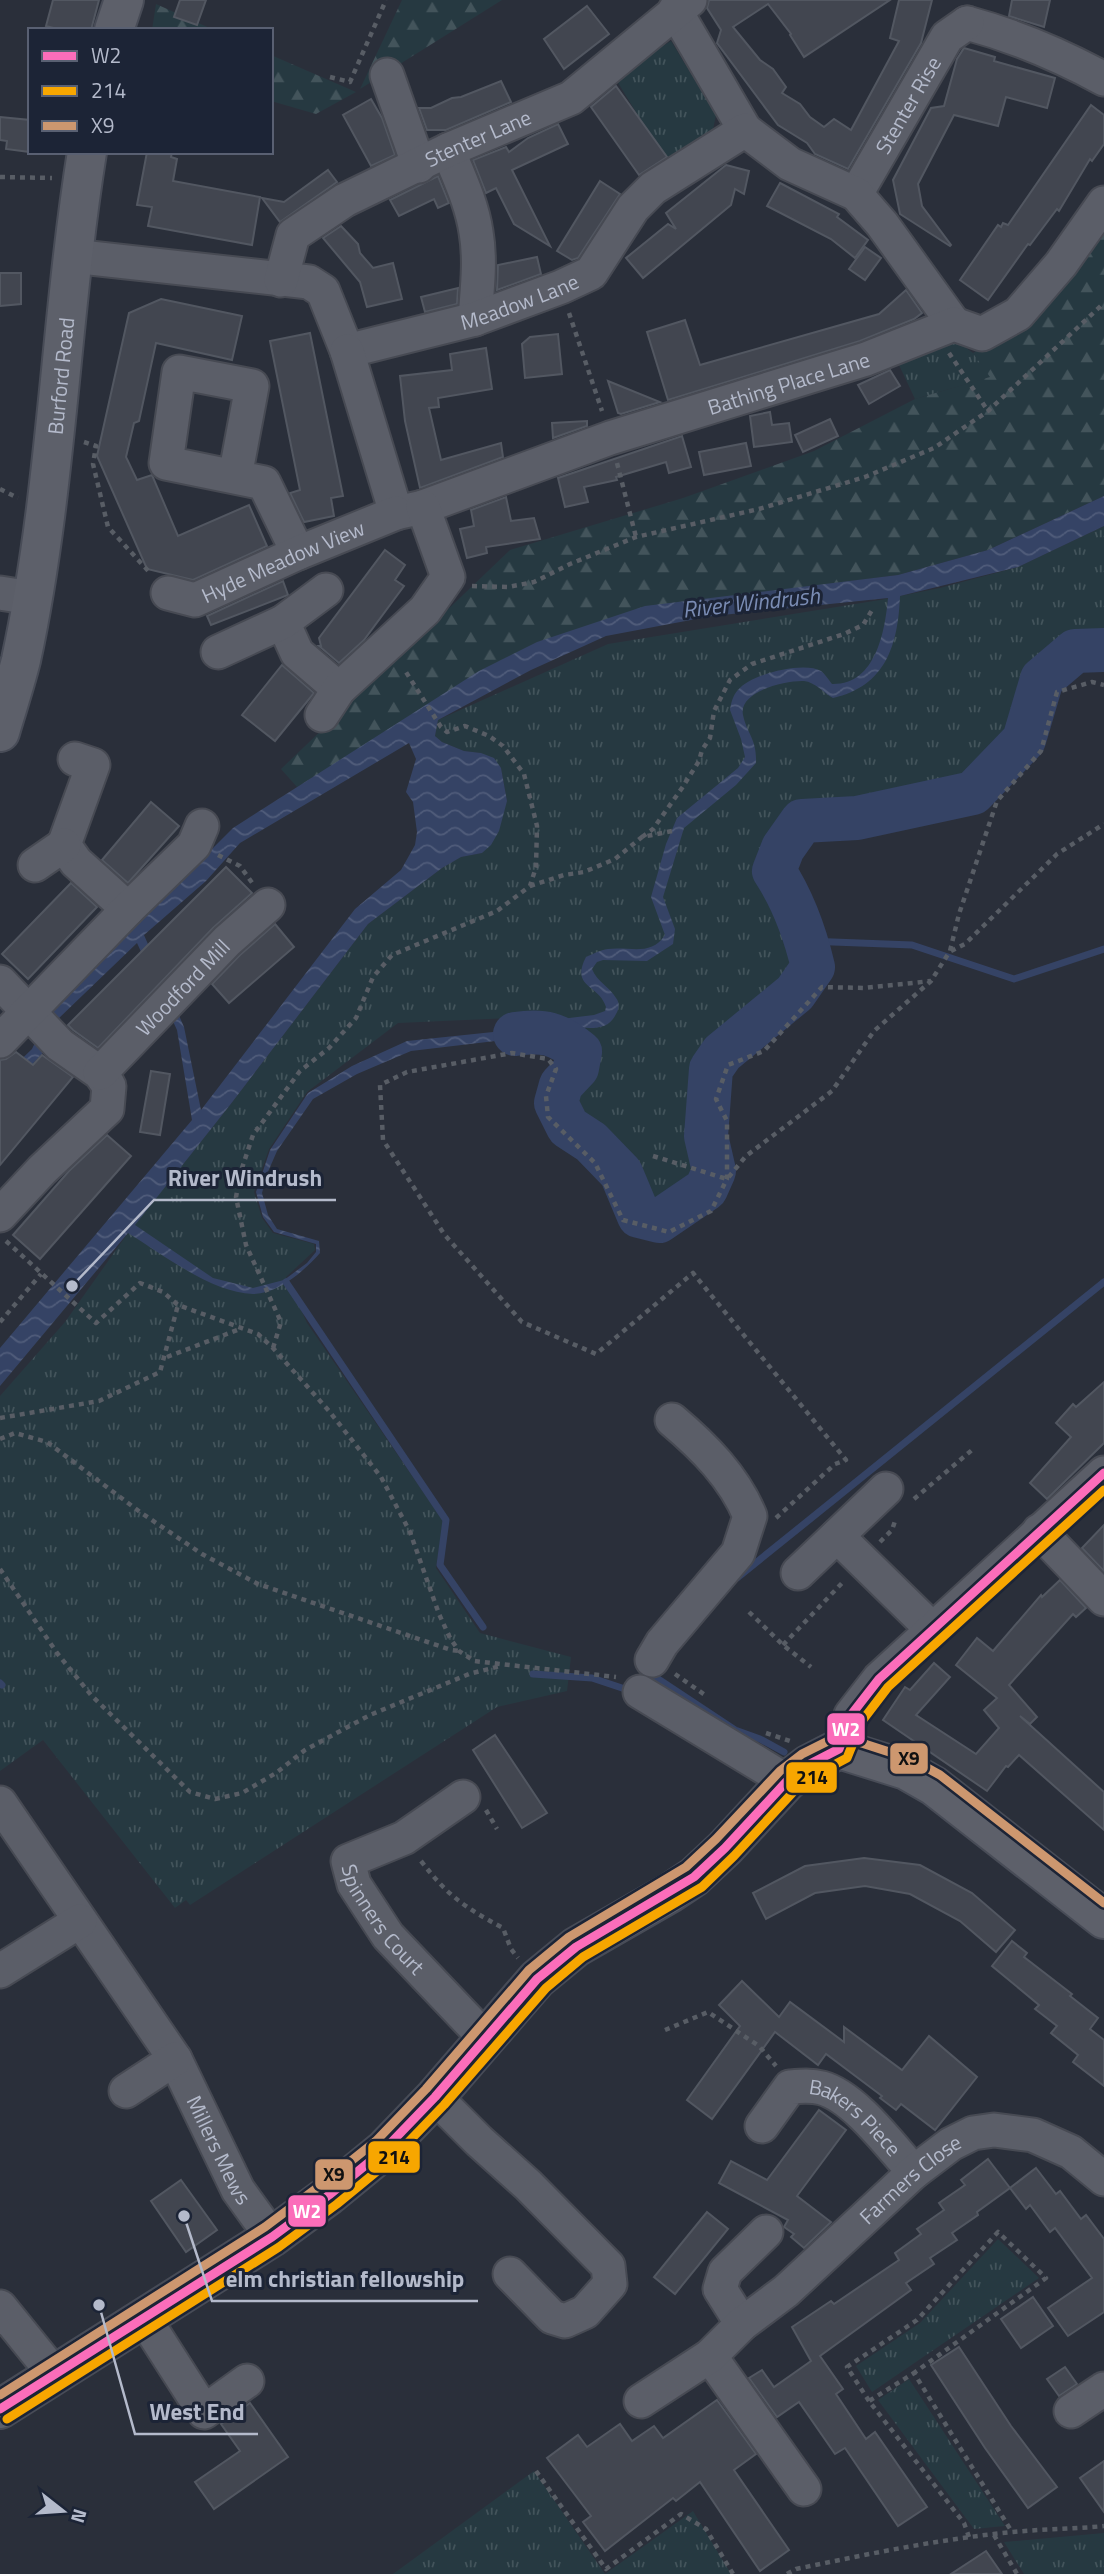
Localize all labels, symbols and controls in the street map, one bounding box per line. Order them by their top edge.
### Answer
legend [28,28,273,154]
text: W2 [91,39,121,71]
street label: Stenter Rise [867,50,949,160]
text: 214 [91,74,126,106]
street label: Stenter Lane [419,101,536,175]
text: X9 [91,109,114,141]
street label: Meadow Lane [457,265,584,338]
street label: Burford Road [39,316,82,436]
street label: Bathing Place Lane [703,343,873,423]
street label: Hyde Meadow View [196,512,369,611]
water label: River Windrush [681,577,822,627]
street label: Woodford Mill [128,931,237,1043]
callout: River Windrush [154,1156,336,1200]
text: River Windrush [168,1160,322,1195]
line badge: W2 [826,1712,866,1746]
text: W2 [832,1714,860,1743]
line badge: X9 [889,1742,929,1775]
text: X9 [898,1743,920,1772]
line badge: 214 [785,1761,838,1794]
text: 214 [796,1762,828,1791]
street label: Spinners Court [333,1860,433,1982]
street label: Bakers Piece [807,2070,909,2163]
street label: Millers Mews [179,2090,259,2211]
street label: Farmers Close [852,2126,966,2232]
line badge: 214 [367,2140,421,2174]
text: 214 [378,2142,410,2171]
line badge: X9 [314,2158,354,2191]
text: X9 [323,2159,345,2188]
line badge: W2 [287,2194,327,2228]
text: W2 [293,2196,321,2225]
callout: elm christian fellowship [212,2257,478,2301]
text: elm christian fellowship [226,2261,464,2296]
callout: West End [135,2390,258,2434]
text: West End [149,2394,245,2429]
north arrow [28,2476,98,2546]
text: N [64,2506,96,2527]

